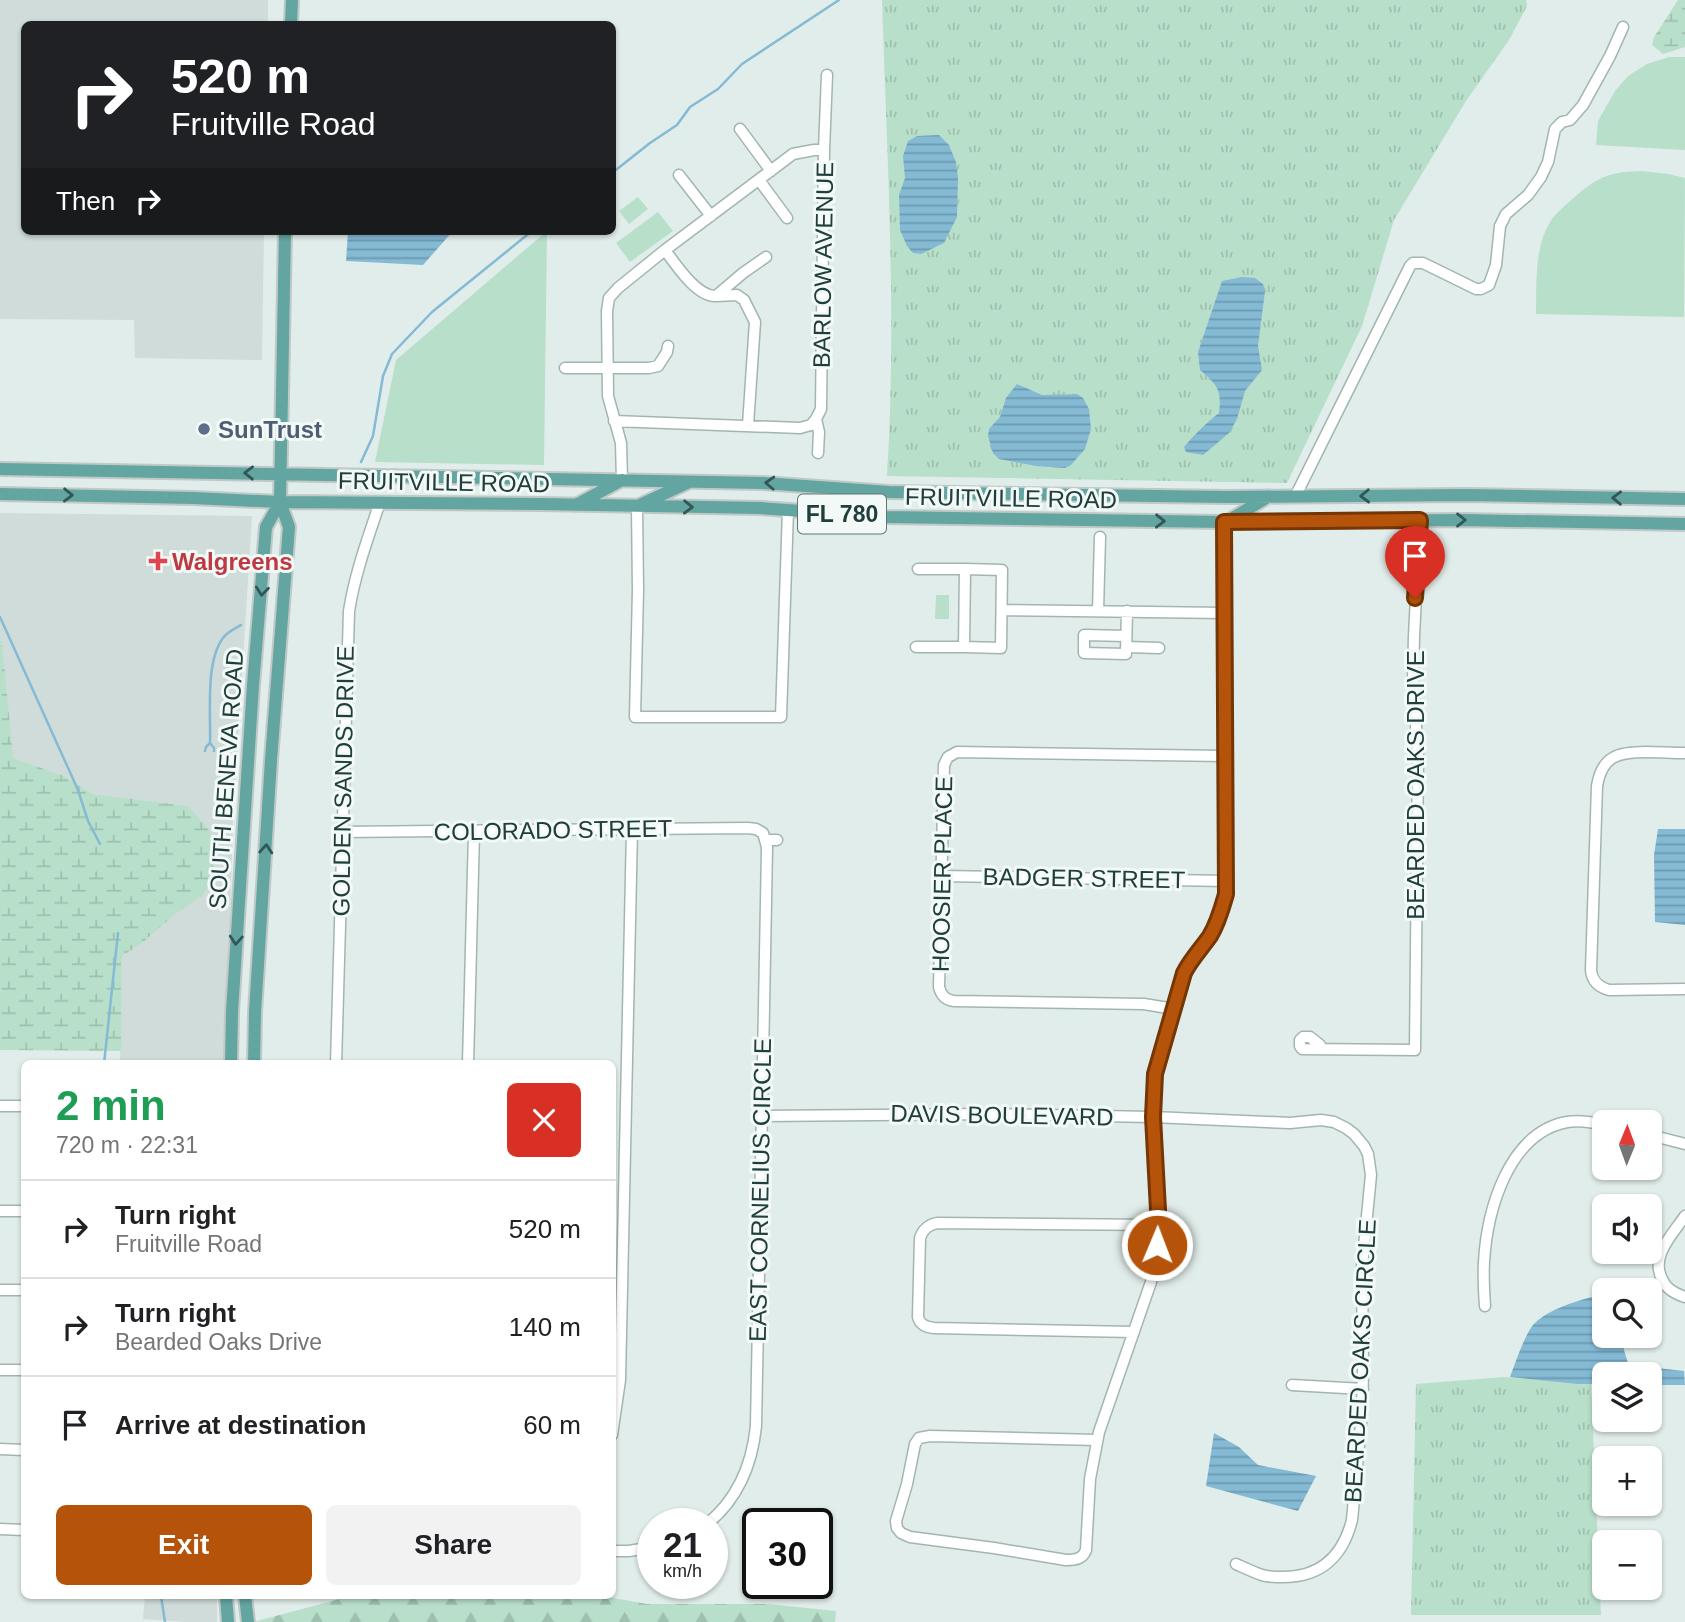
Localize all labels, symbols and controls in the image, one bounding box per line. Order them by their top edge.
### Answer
icon: right [56,49,147,140]
text: 520 m [171,49,310,103]
text: Fruitville Road [171,106,376,142]
street label: BARLOW AVENUE [808,162,838,368]
icon: right [129,182,167,220]
text: Then [56,186,115,216]
place label: SunTrust [218,416,322,443]
marker: SunTrust [196,421,212,437]
one-way arrow [243,465,254,481]
street label: FRUITVILLE ROAD [338,467,550,497]
one-way arrow [764,476,775,491]
street label: FRUITVILLE ROAD [905,483,1117,513]
one-way arrow [63,487,74,503]
one-way arrow [1359,488,1370,503]
one-way arrow [1611,490,1622,505]
road number: FL 780 [798,494,886,534]
one-way arrow [683,499,693,515]
one-way arrow [1456,512,1466,528]
one-way arrow [1154,514,1165,529]
pin [1385,526,1445,598]
icon: arrive [1396,537,1434,575]
place label: Walgreens [172,548,292,575]
marker: Walgreens [150,553,166,569]
one-way arrow [254,585,269,596]
street label: GOLDEN SANDS DRIVE [327,645,359,917]
street label: SOUTH BENEVA ROAD [203,648,249,910]
street label: BEARDED OAKS DRIVE [1402,650,1429,920]
street label: HOOSIER PLACE [927,776,957,972]
street label: COLORADO STREET [433,814,673,846]
one-way arrow [258,843,273,854]
street label: BADGER STREET [982,863,1186,893]
one-way arrow [229,934,244,945]
street label: EAST CORNELIUS CIRCLE [744,1038,776,1342]
text: 2 min [56,1082,166,1129]
button: close [507,1083,581,1157]
street label: DAVIS BOULEVARD [890,1100,1114,1130]
north arrow [1592,1110,1662,1180]
map controls [1592,1110,1662,1600]
text: 720 m · 22:31 [56,1132,198,1158]
button: sound [1592,1194,1662,1264]
text: Turn right [115,1200,236,1230]
position arrow [1120,1208,1194,1282]
icon: right [56,1210,94,1248]
text: 520 m [509,1214,581,1244]
street label: BEARDED OAKS CIRCLE [1339,1218,1381,1504]
text: Fruitville Road [115,1231,262,1257]
button: search [1592,1278,1662,1348]
text: Turn right [115,1298,236,1328]
icon: right [56,1308,94,1346]
text: 140 m [509,1312,581,1342]
text: Bearded Oaks Drive [115,1329,322,1355]
button: layers [1592,1362,1662,1432]
icon: arrive [56,1406,94,1444]
text: Arrive at destination [115,1410,366,1440]
text: 60 m [523,1410,581,1440]
button: + [1592,1446,1662,1516]
button: Exit [56,1505,312,1585]
button: Share [326,1505,581,1585]
speed limit sign: 30 [742,1508,833,1599]
text: 21 [663,1525,702,1564]
button: − [1592,1530,1662,1600]
text: km/h [663,1561,702,1581]

